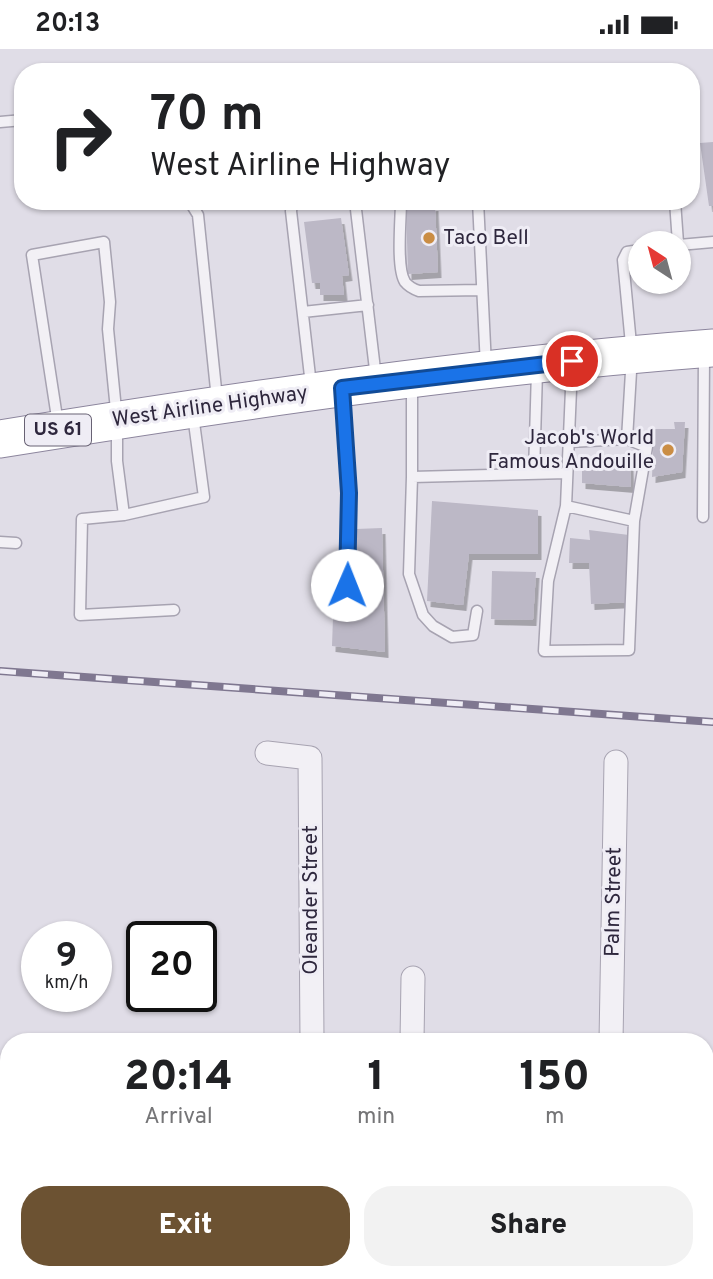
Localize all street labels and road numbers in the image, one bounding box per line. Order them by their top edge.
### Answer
street label: West Airline Highway [110,380,310,434]
road number: US 61 [25,415,91,445]
street label: Oleander Street [298,825,325,975]
street label: Palm Street [600,847,628,957]

